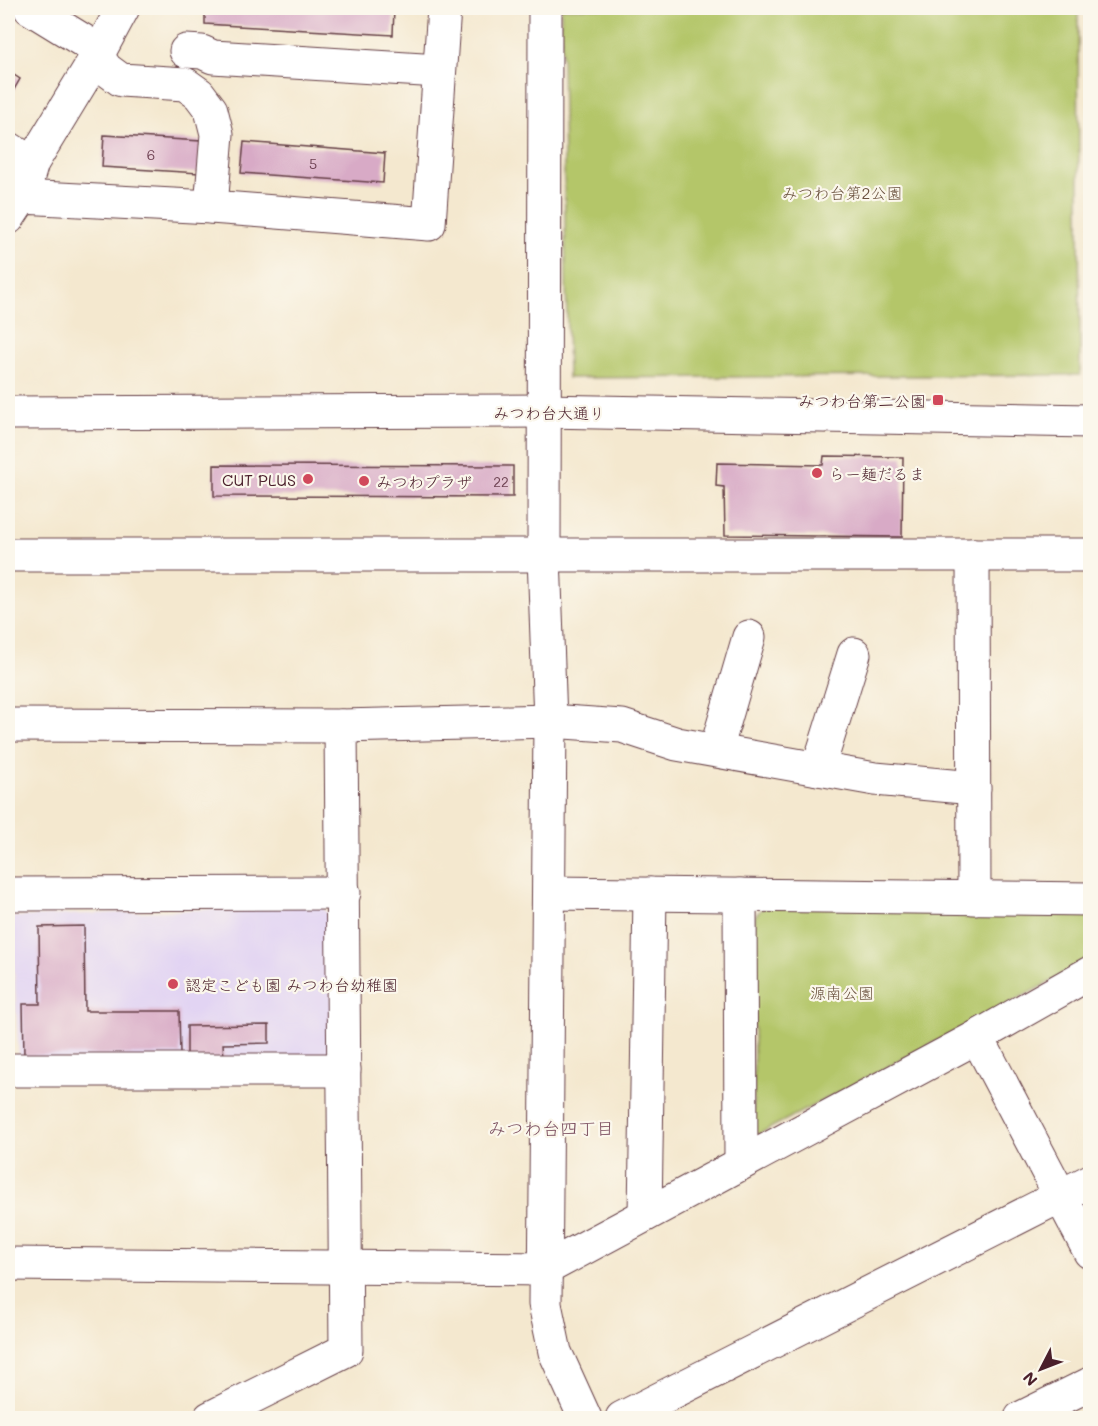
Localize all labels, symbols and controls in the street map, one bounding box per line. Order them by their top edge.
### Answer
house number: 6 [147,145,155,164]
house number: 5 [309,154,317,173]
park label: みつわ台第2公園 [782,182,902,203]
place label: みつわ台第二公園 [798,390,926,411]
marker: みつわ台第二公園 [931,393,945,407]
street label: みつわ台大通り [493,402,605,423]
place label: らー麺だるま [829,463,925,484]
marker: らー麺だるま [810,466,824,480]
place label: CUT PLUS [222,469,296,490]
place label: みつわプラザ [376,471,472,492]
marker: CUT PLUS [301,472,315,486]
house number: 22 [493,472,509,491]
marker: みつわプラザ [357,474,371,488]
place label: 認定こども園 みつわ台幼稚園 [185,974,398,995]
marker: 認定こども園 みつわ台幼稚園 [166,977,180,991]
park label: 源南公園 [810,982,874,1003]
district label: みつわ台四丁目 [488,1116,614,1140]
north arrow [1011,1339,1071,1399]
text: N [1018,1368,1041,1391]

